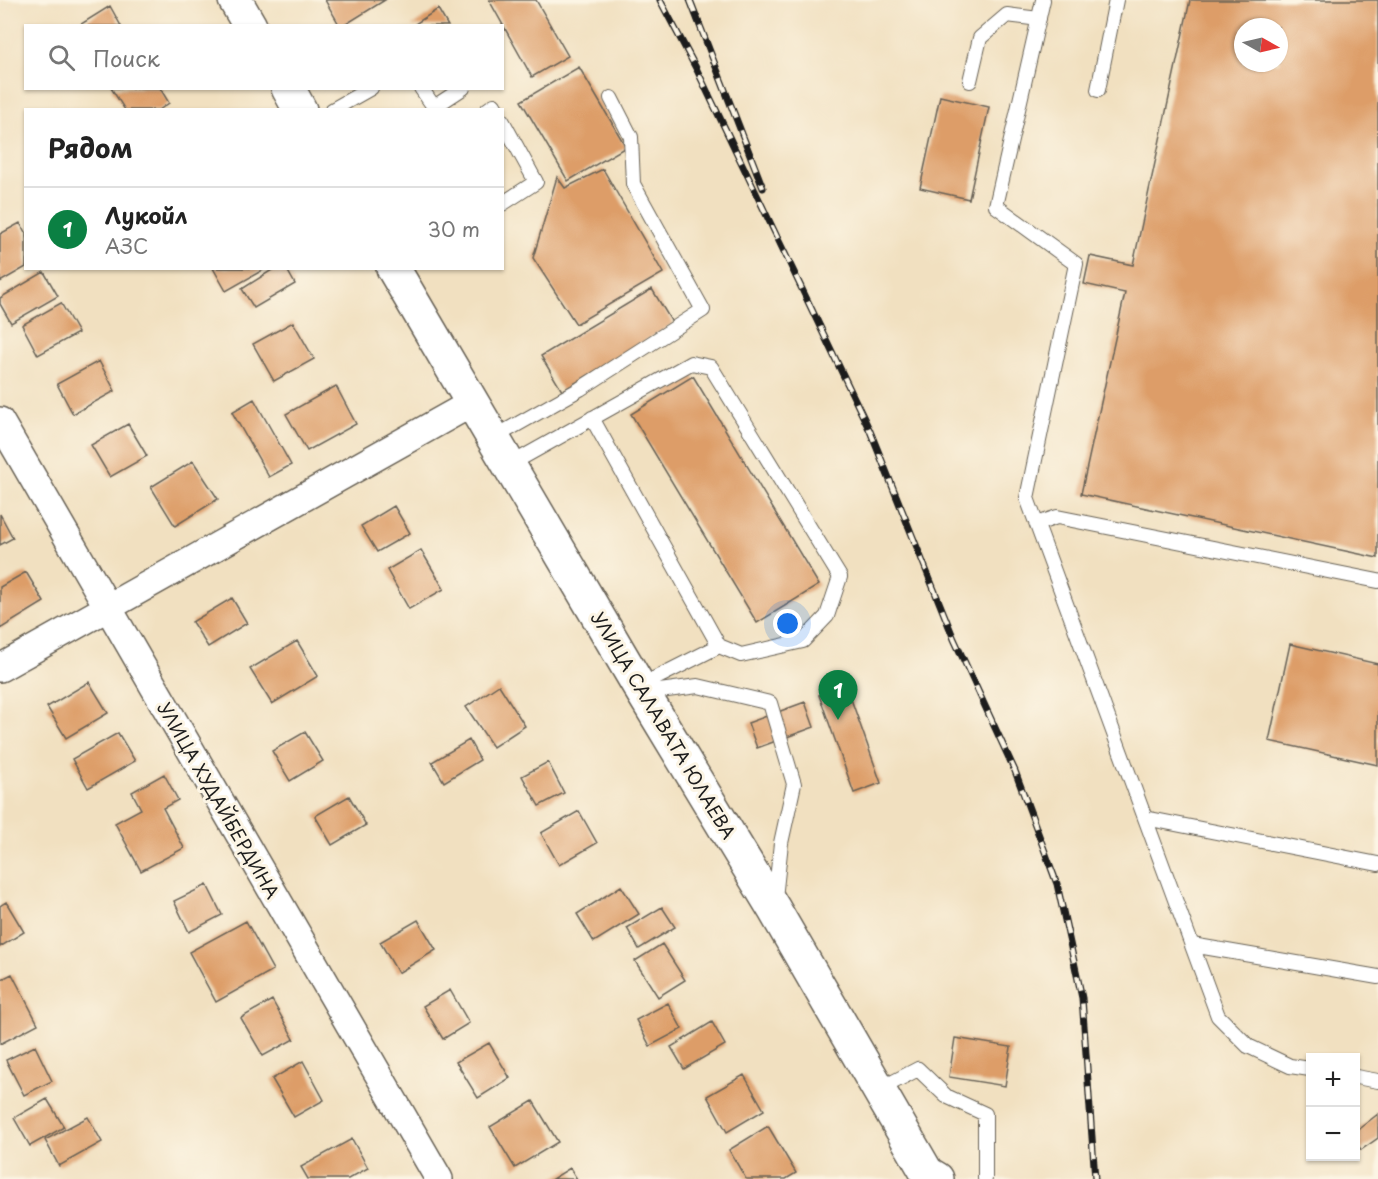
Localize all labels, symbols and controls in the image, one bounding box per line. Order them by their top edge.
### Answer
north arrow [1234,18,1288,72]
search box [24,24,504,90]
icon: search [45,41,78,74]
text: Поиск [93,41,160,74]
text: Рядом [48,128,133,167]
text: Лукойл [105,198,188,231]
text: 1 [63,214,72,244]
text: 30 m [427,214,480,244]
text: АЗС [105,231,148,261]
street label: УЛИЦА САЛАВАТА ЮЛАЕВА [585,606,743,844]
your location [773,609,802,638]
pin: 1 [818,670,858,720]
street label: УЛИЦА ХУДАЙБЕРДИНА [151,697,287,904]
map controls [1306,1053,1360,1161]
button: + [1306,1053,1360,1107]
button: − [1306,1107,1360,1161]

